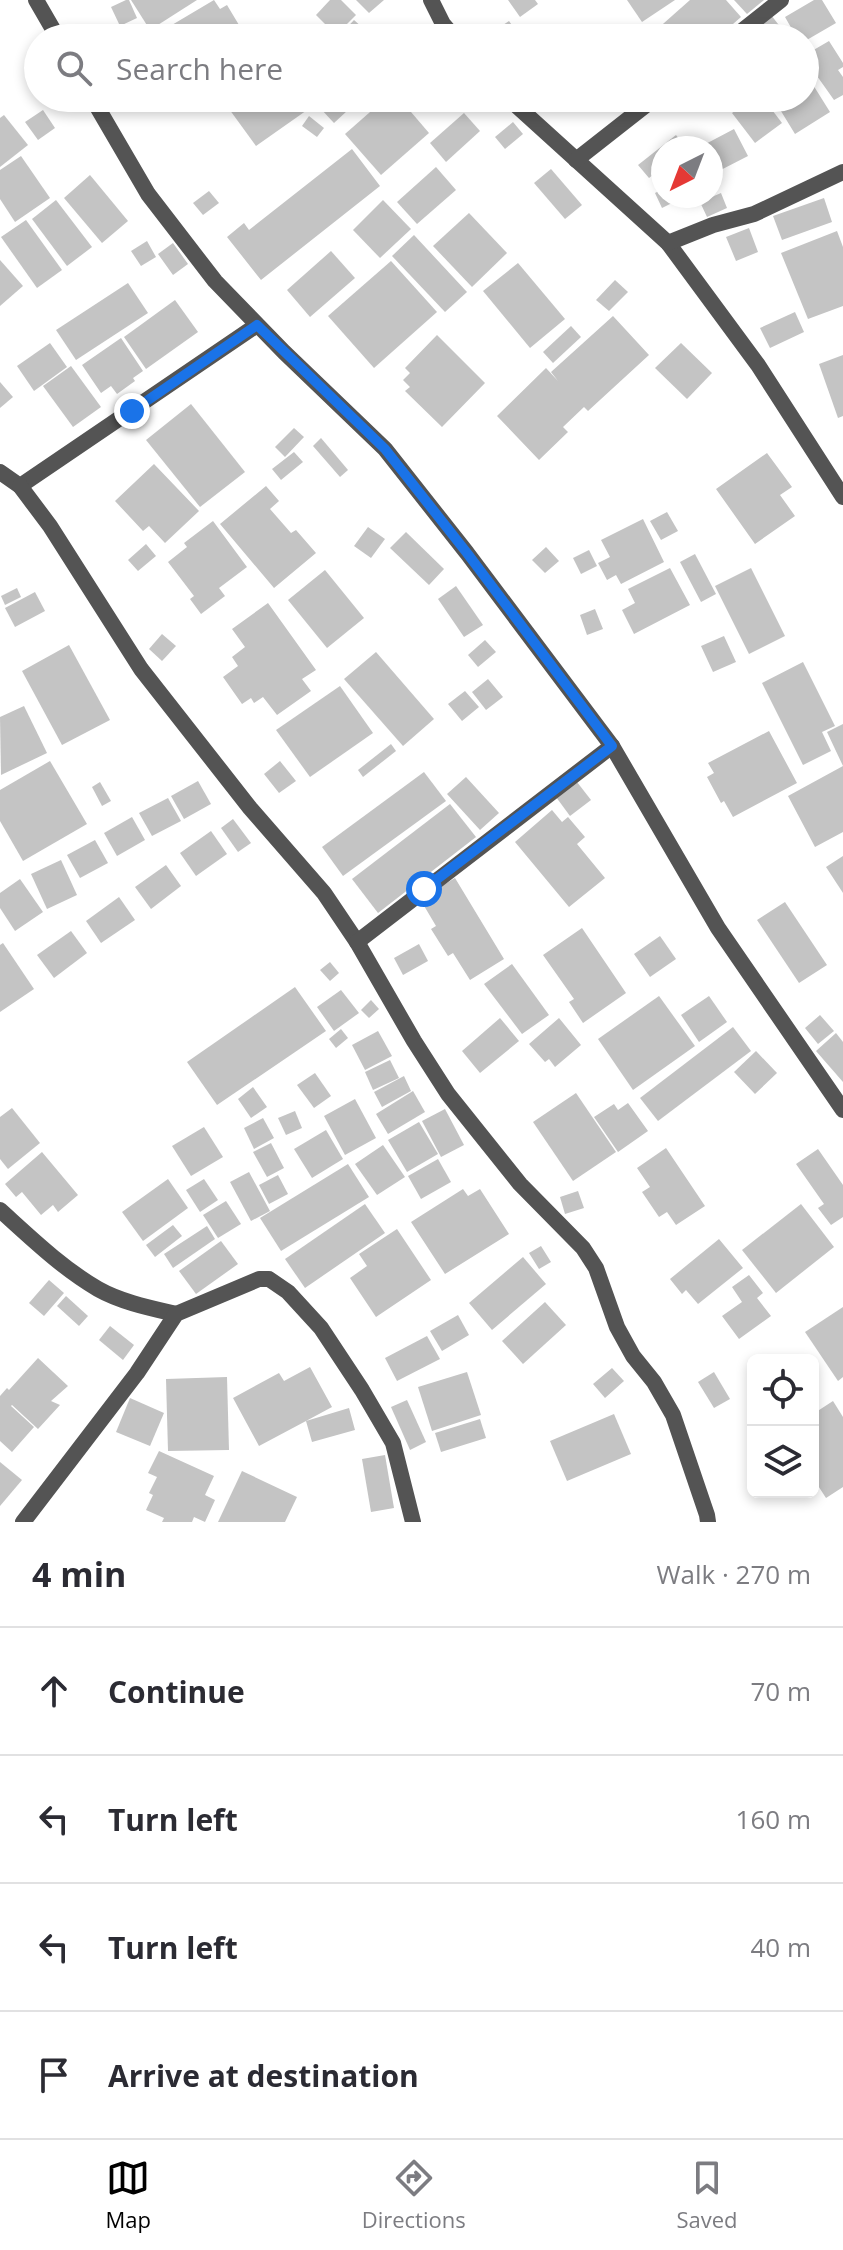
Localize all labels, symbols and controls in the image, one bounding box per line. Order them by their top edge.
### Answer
search box [24,24,819,112]
icon: search [52,46,96,90]
text: Search here [116,48,283,89]
north arrow [651,136,723,208]
route end [114,393,150,429]
route start [406,871,442,907]
map controls [747,1354,819,1498]
button: locate [747,1354,819,1426]
button: layers [747,1426,819,1498]
text: 4 min [32,1551,126,1597]
text: Walk · 270 m [657,1556,811,1592]
icon: ahead [32,1669,76,1713]
text: Continue [108,1671,245,1712]
text: 70 m [750,1673,811,1709]
icon: left [32,1797,76,1841]
text: Turn left [108,1799,238,1840]
text: 160 m [736,1801,811,1837]
icon: left [32,1925,76,1969]
text: Turn left [108,1927,238,1968]
text: 40 m [750,1929,811,1965]
icon: arrive [32,2053,76,2097]
text: Arrive at destination [108,2055,419,2096]
tab: Map [105,2156,151,2234]
tab: Directions [362,2156,466,2234]
tab: Saved [676,2156,738,2234]

